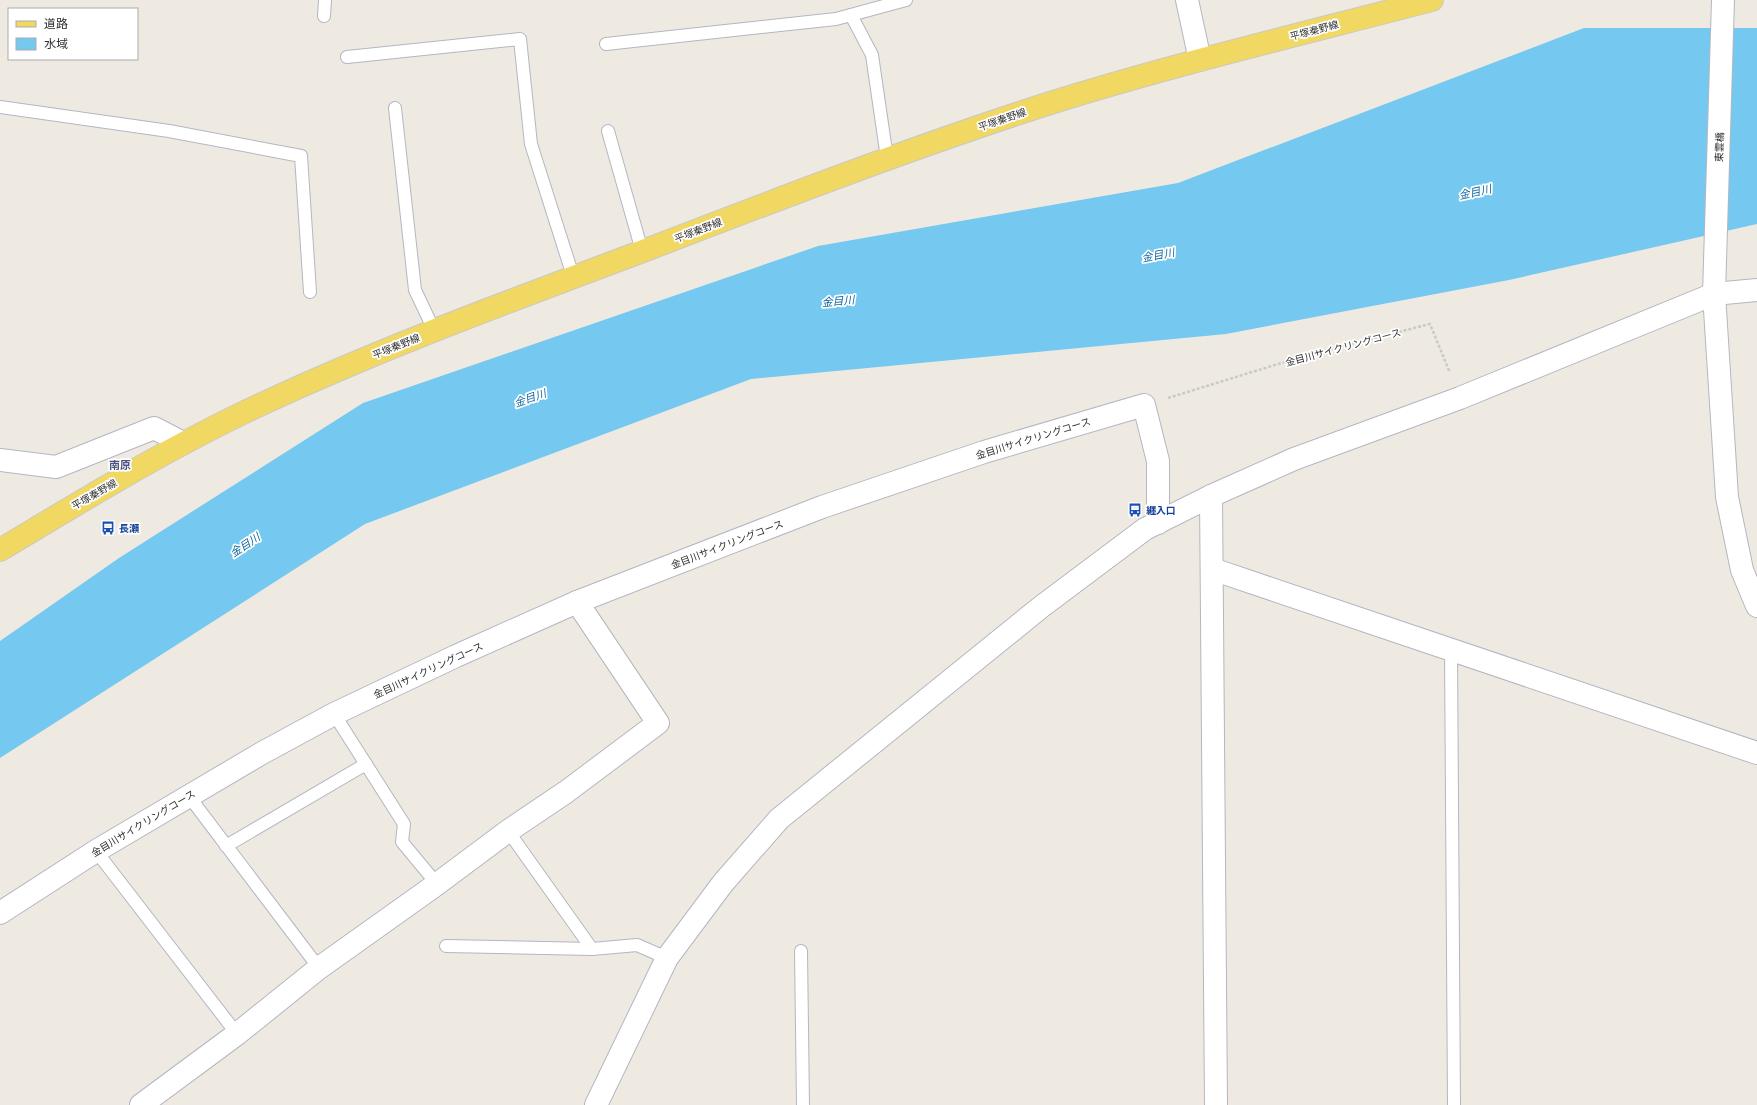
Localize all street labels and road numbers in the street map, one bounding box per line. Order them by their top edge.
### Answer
street label: 平塚秦野線 [1289,19,1340,43]
street label: 平塚秦野線 [977,106,1028,134]
street label: 東雲橋 [1713,132,1727,162]
street label: 平塚秦野線 [673,216,724,245]
street label: 金目川サイクリングコース [1284,327,1402,369]
street label: 平塚秦野線 [371,332,422,362]
street label: 金目川サイクリングコース [974,416,1092,462]
street label: 平塚秦野線 [70,477,119,513]
street label: 金目川サイクリングコース [670,518,785,572]
street label: 金目川サイクリングコース [372,640,485,702]
street label: 金目川サイクリングコース [89,788,198,860]

